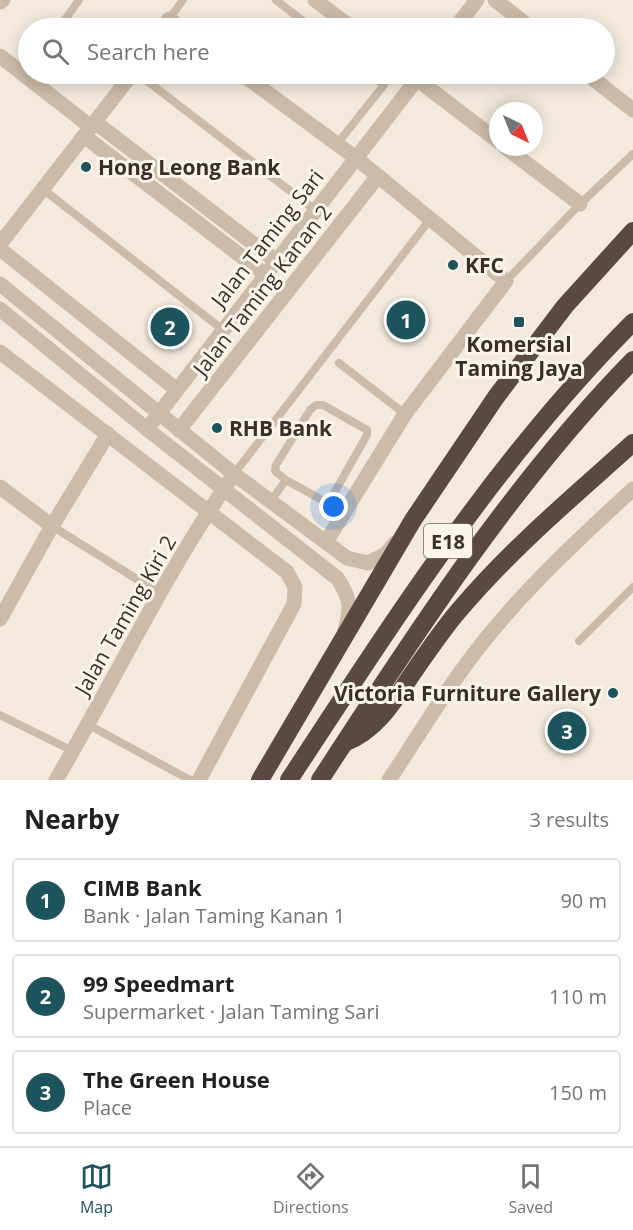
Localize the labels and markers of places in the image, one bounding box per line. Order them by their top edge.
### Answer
place label: Hong Leong Bank [98,153,281,181]
marker: Hong Leong Bank [79,160,93,174]
place label: KFC [465,251,504,279]
marker: KFC [446,258,460,272]
pin: 1 [386,298,426,342]
pin: 2 [150,304,190,350]
marker: Komersial Taming Jaya [512,315,526,329]
place label: Komersial Taming Jaya [455,330,583,382]
place label: RHB Bank [229,414,333,442]
marker: RHB Bank [210,421,224,435]
place label: Victoria Furniture Gallery [334,679,601,707]
marker: Victoria Furniture Gallery [606,686,620,700]
pin: 3 [548,708,586,754]

